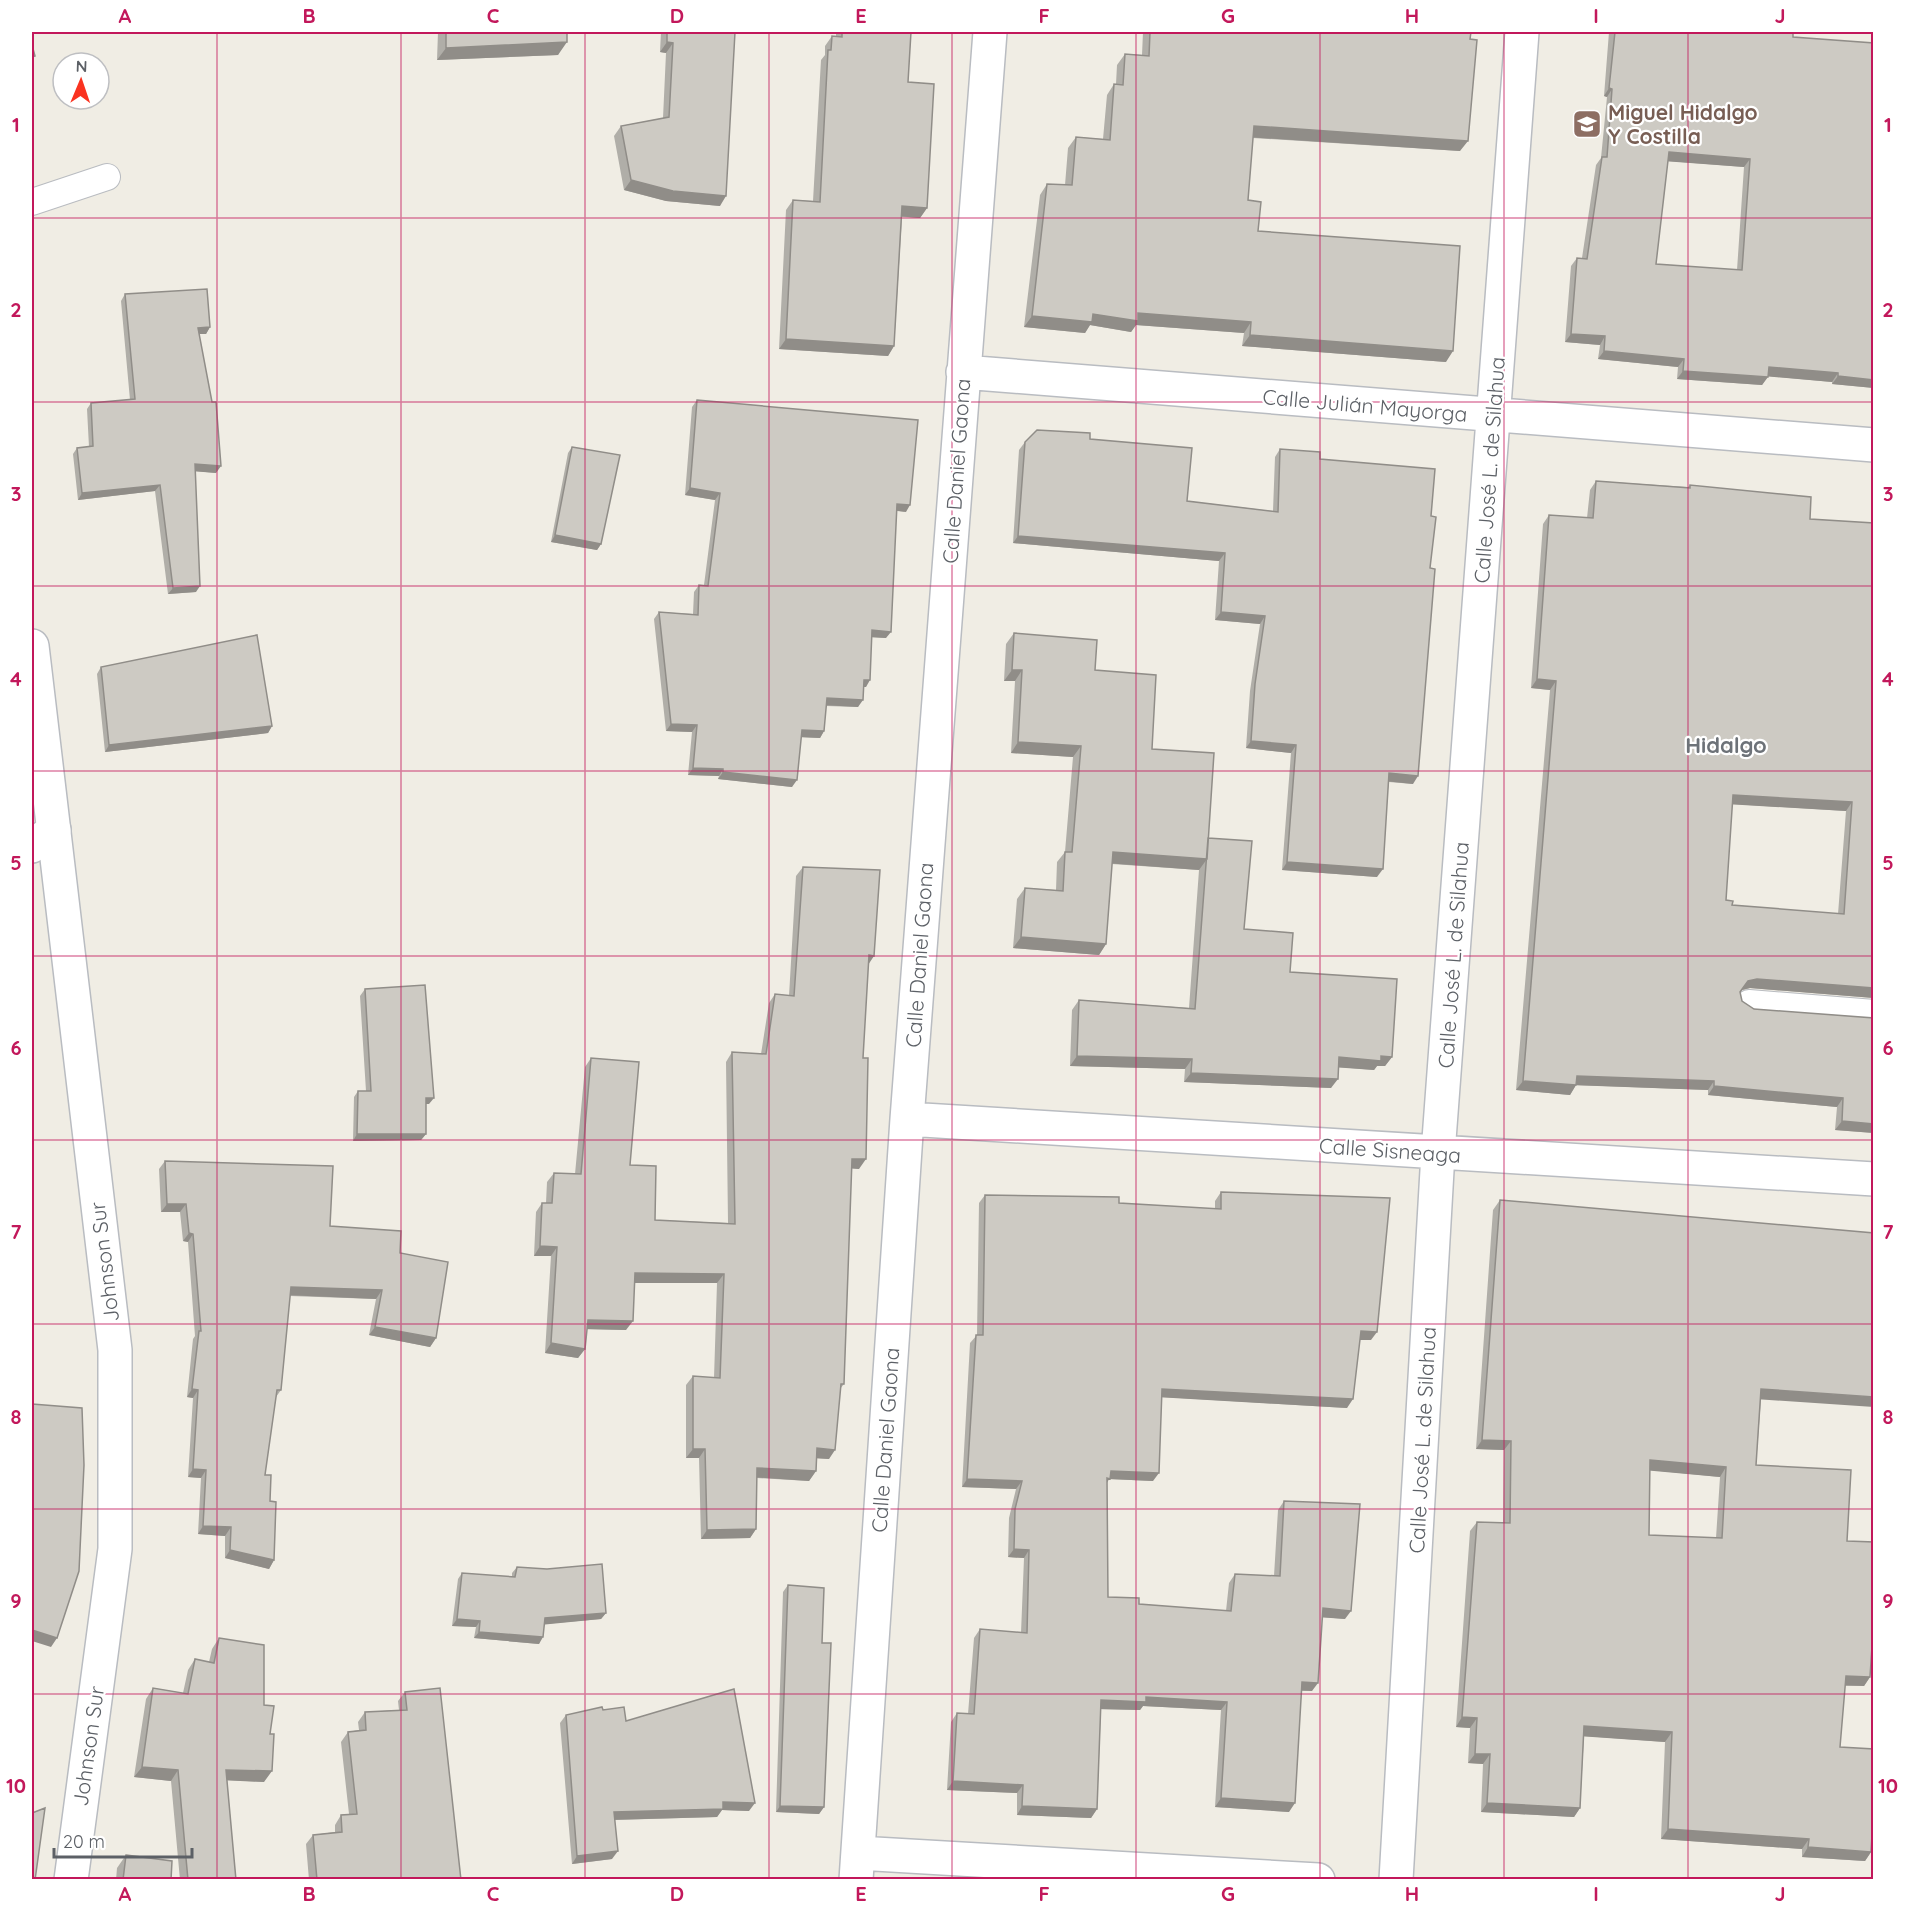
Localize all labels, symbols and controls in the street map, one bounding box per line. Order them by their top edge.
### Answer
text: A [119,3,132,28]
text: B [302,3,316,28]
text: C [487,3,500,28]
text: D [670,3,684,28]
text: E [855,3,867,28]
text: F [1038,3,1050,28]
text: G [1221,3,1235,28]
text: H [1405,3,1419,28]
text: I [1593,3,1599,28]
text: J [1774,3,1786,28]
north arrow [51,51,111,111]
text: N [75,56,88,76]
place label: Miguel Hidalgo Y Costilla [1608,99,1758,149]
school or university icon: Miguel Hidalgo Y Costilla [1571,108,1603,140]
text: 1 [12,112,20,137]
text: 1 [1884,112,1892,137]
text: 2 [10,297,22,322]
text: 2 [1882,297,1894,322]
street label: Calle José L. de Silahua [1468,356,1510,584]
street label: Calle Daniel Gaona [937,378,975,564]
street label: Calle Julián Mayorga [1262,383,1468,427]
text: 3 [11,481,21,506]
text: 3 [1883,481,1893,506]
text: 4 [10,666,22,691]
text: 4 [1882,666,1894,691]
district label: Hidalgo [1685,731,1767,759]
street label: Calle José L. de Silahua [1432,841,1474,1069]
text: 5 [10,850,22,875]
text: 5 [1882,850,1894,875]
street label: Calle Daniel Gaona [900,862,938,1048]
text: 6 [10,1035,22,1060]
text: 6 [1882,1035,1894,1060]
street label: Calle Sisneaga [1318,1132,1462,1168]
street label: Johnson Sur [84,1200,124,1324]
text: 7 [11,1219,22,1244]
text: 7 [1883,1219,1894,1244]
street label: Calle José L. de Silahua [1403,1326,1441,1554]
street label: Calle Daniel Gaona [866,1347,904,1533]
text: 8 [11,1404,22,1429]
text: 8 [1883,1404,1894,1429]
text: 9 [10,1588,22,1613]
text: 9 [1882,1588,1894,1613]
street label: Johnson Sur [67,1684,109,1808]
text: 10 [6,1773,26,1798]
text: 10 [1878,1773,1898,1798]
scale bar [54,1821,192,1859]
text: 20 m [63,1830,105,1853]
text: A [119,1881,132,1906]
text: B [302,1881,316,1906]
text: C [487,1881,500,1906]
text: D [670,1881,684,1906]
text: E [855,1881,867,1906]
text: F [1038,1881,1050,1906]
text: G [1221,1881,1235,1906]
text: H [1405,1881,1419,1906]
text: I [1593,1881,1599,1906]
text: J [1774,1881,1786,1906]

